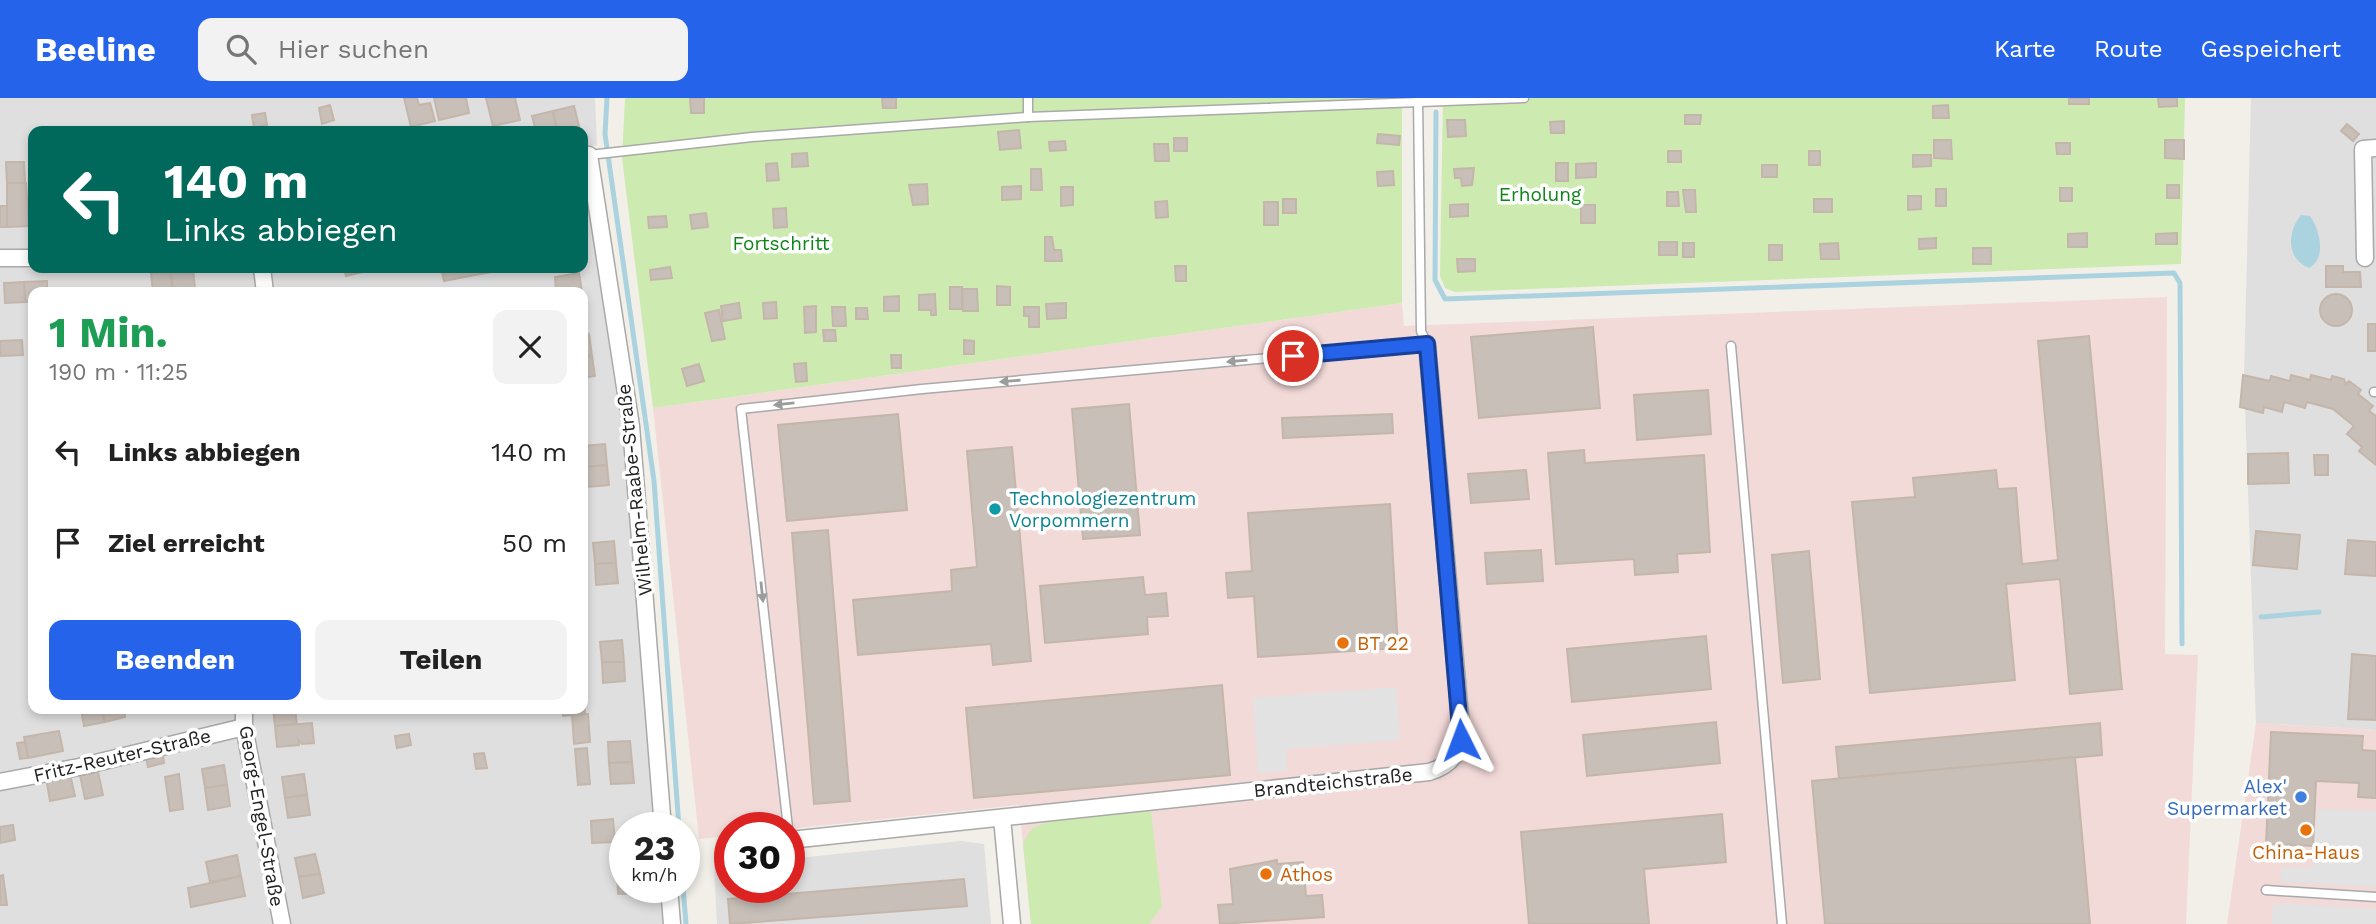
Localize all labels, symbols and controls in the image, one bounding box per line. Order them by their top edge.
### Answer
search box [198,18,688,81]
text: Beeline [35,30,156,69]
icon: search [222,30,260,68]
text: Hier suchen [278,34,429,64]
text: Karte [1994,35,2056,63]
text: Route [2094,35,2163,63]
text: Gespeichert [2201,35,2341,63]
text: 140 m [164,152,308,210]
icon: left [49,154,140,245]
park label: Erholung [1499,183,1582,206]
text: Links abbiegen [164,211,398,249]
park label: Fortschritt [732,232,830,255]
text: 1 Min. [49,308,168,357]
button: close [493,310,567,384]
pin [1263,326,1323,386]
icon: arrive [1274,337,1312,375]
one-way arrow [1226,356,1248,367]
text: 190 m · 11:25 [49,359,188,386]
one-way arrow [999,376,1021,387]
street label: Wilhelm-Raabe-Straße [612,383,657,597]
one-way arrow [773,399,795,410]
icon: left [49,433,87,471]
text: Links abbiegen [108,437,301,467]
text: 140 m [491,437,567,467]
place label: Technologiezentrum Vorpommern [1009,487,1196,532]
marker: Technologiezentrum Vorpommern [987,501,1003,517]
icon: arrive [49,524,87,562]
text: Ziel erreicht [108,528,265,558]
text: 50 m [502,528,567,558]
one-way arrow [756,581,767,603]
button: Beenden [49,620,301,700]
button: Teilen [315,620,567,700]
place label: BT 22 [1357,632,1409,655]
marker: BT 22 [1335,635,1351,651]
position arrow [1424,703,1498,777]
street label: Fritz-Reuter-Straße [31,724,213,787]
street label: Georg-Engel-Straße [234,724,289,908]
street label: Brandteichstraße [1252,763,1414,802]
place label: Alex' Supermarket [2167,775,2287,820]
marker: Alex' Supermarket [2293,789,2309,805]
speed limit sign: 30 [714,812,805,903]
marker: China-Haus [2298,822,2314,838]
text: 23 [634,827,675,869]
place label: China-Haus [2252,841,2360,864]
place label: Athos [1280,863,1333,886]
text: km/h [631,864,678,885]
marker: Athos [1258,866,1274,882]

